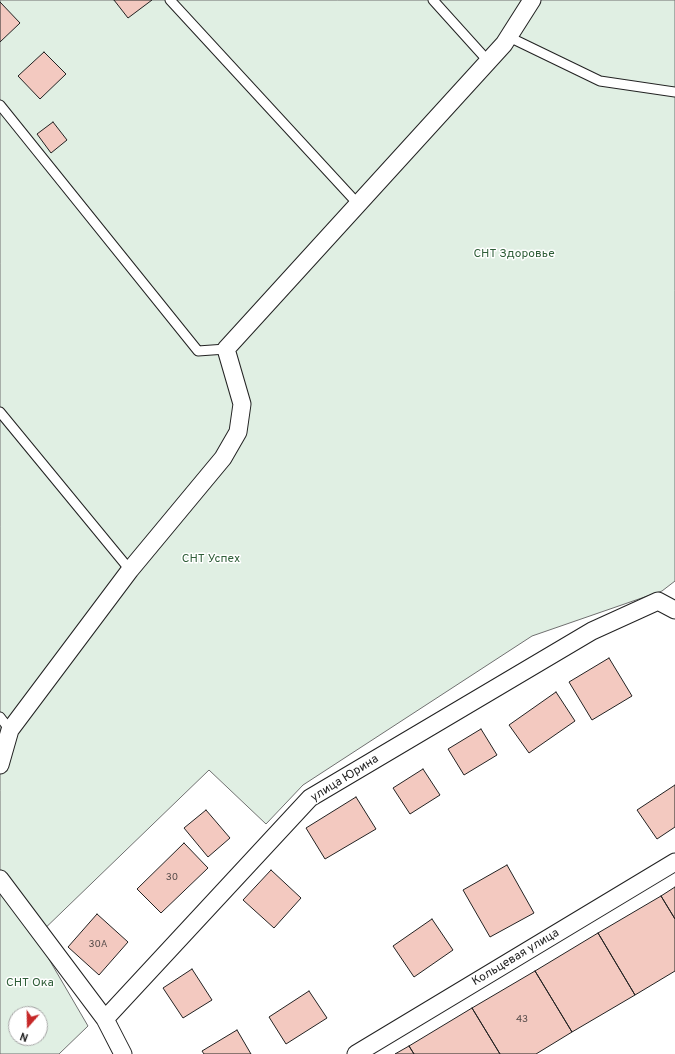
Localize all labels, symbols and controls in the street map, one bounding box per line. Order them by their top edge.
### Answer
park label: СНТ Здоровье [473,248,555,262]
park label: СНТ Успех [182,553,240,567]
street label: улица Юрина [308,752,382,806]
house number: 30 [166,872,178,884]
street label: Кольцевая улица [470,926,562,990]
house number: 30А [89,939,107,951]
park label: СНТ Ока [6,977,54,991]
north arrow [8,1006,48,1046]
house number: 43 [516,1014,528,1026]
text: N [18,1028,30,1044]

